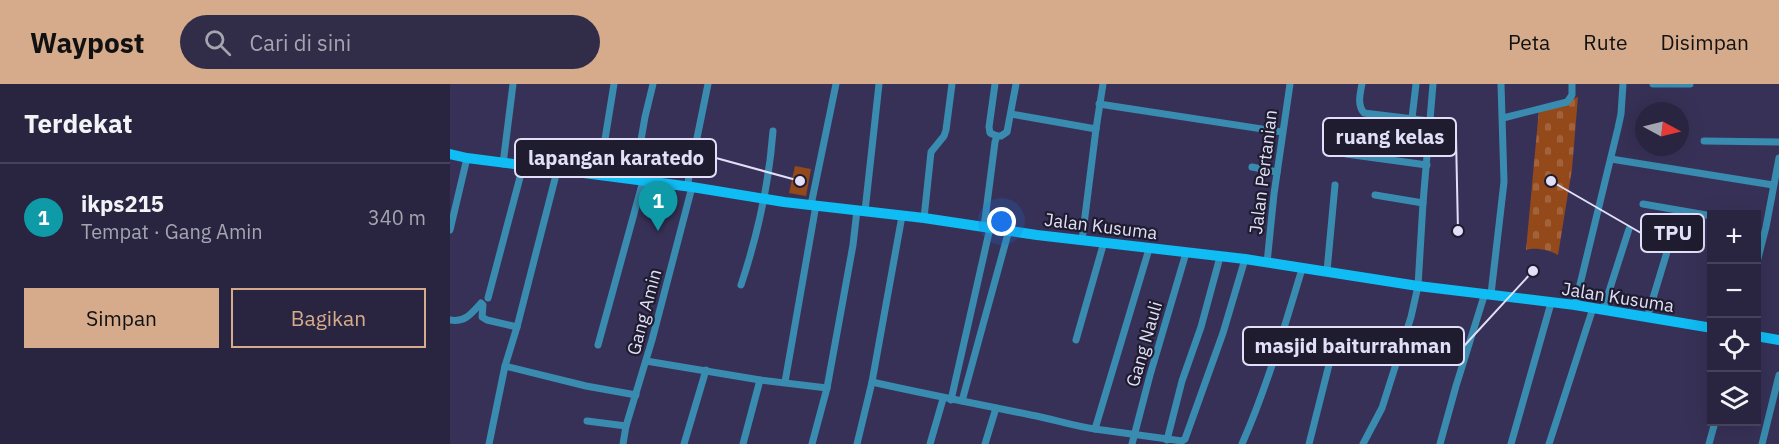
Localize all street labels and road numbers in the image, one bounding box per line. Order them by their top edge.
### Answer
street label: Jalan Pertanian [1244,108,1282,236]
street label: Jalan Kusuma [1043,208,1159,244]
street label: Gang Amin [621,266,667,358]
street label: Jalan Kusuma [1560,277,1676,317]
street label: Gang Nauli [1121,299,1167,389]

